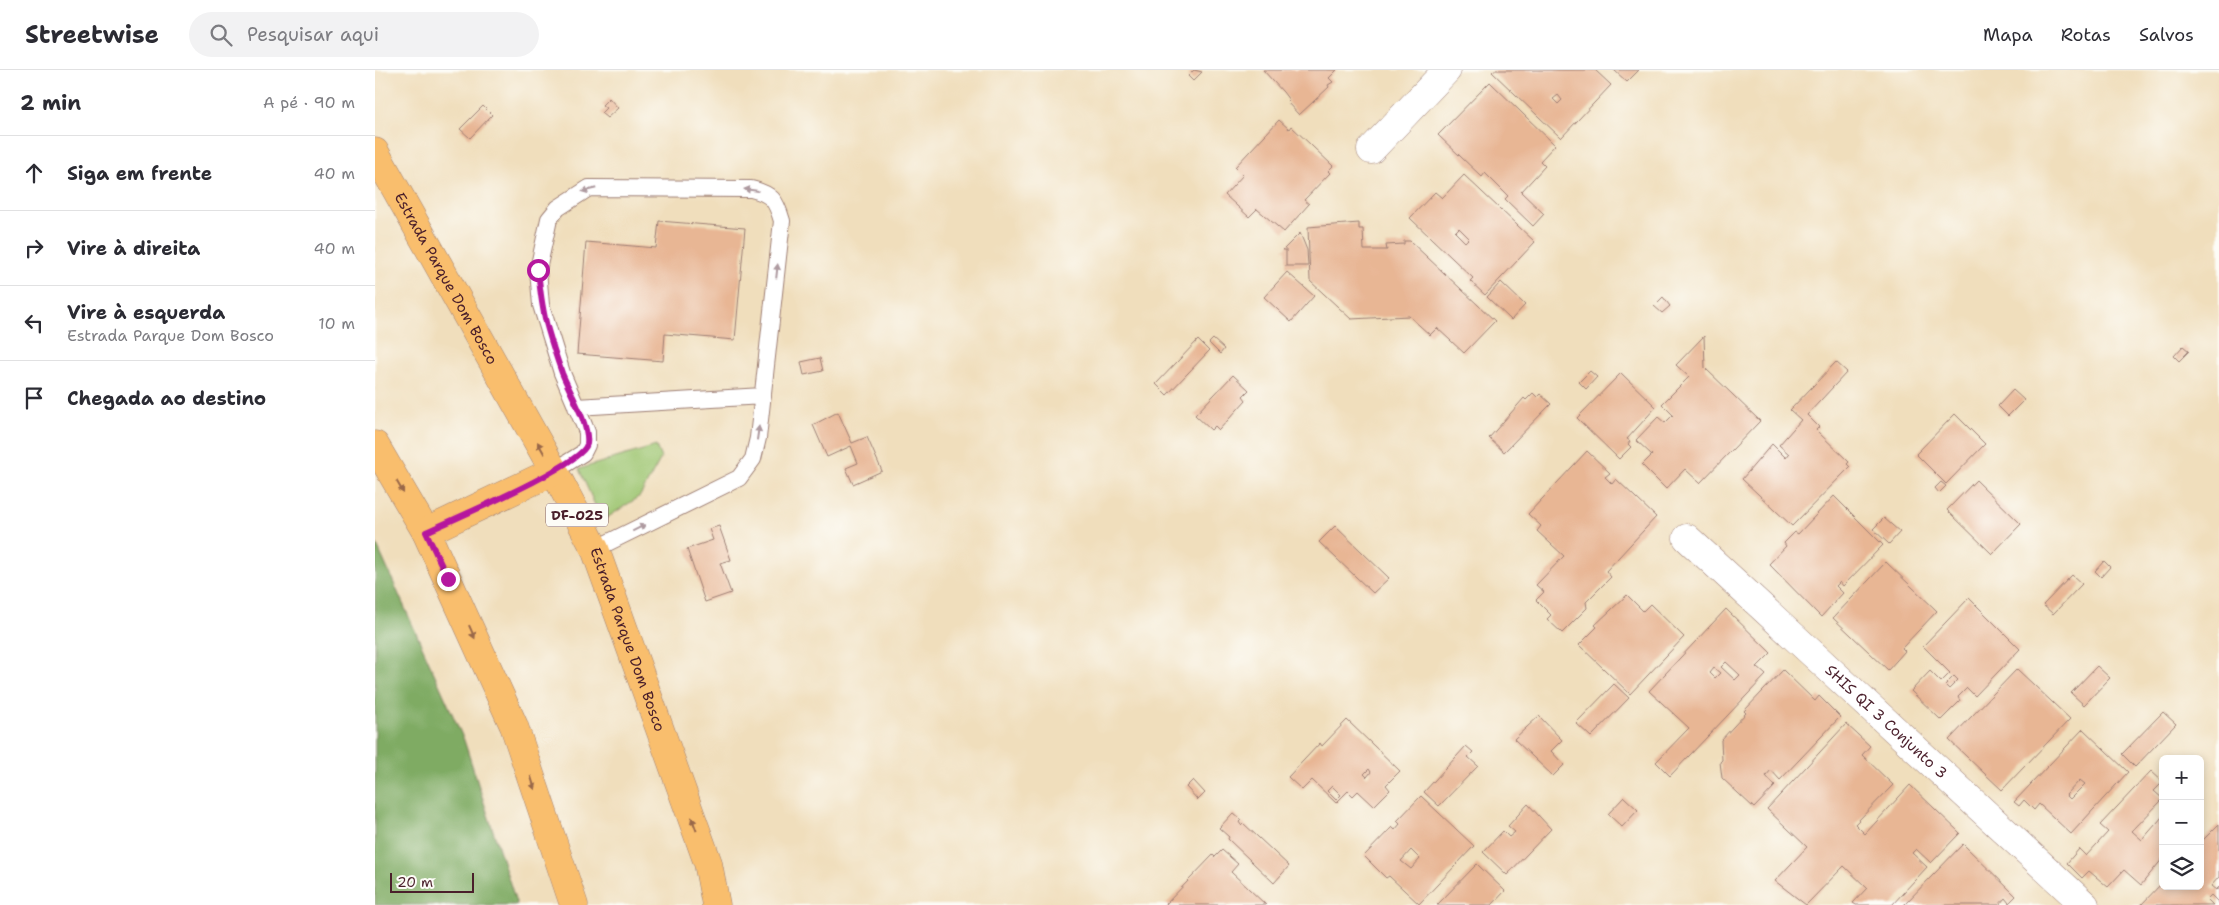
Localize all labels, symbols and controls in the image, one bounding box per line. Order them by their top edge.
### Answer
search box [189,12,539,57]
text: Streetwise [25,19,159,51]
icon: search [207,21,235,49]
text: Pesquisar aqui [247,22,379,47]
text: Mapa [1983,23,2033,47]
text: Rotas [2061,23,2111,47]
text: Salvos [2139,23,2194,47]
text: 2 min [20,89,81,117]
text: A pé · 90 m [263,92,355,113]
icon: ahead [20,159,48,187]
text: Siga em frente [67,161,212,186]
text: 40 m [313,163,355,184]
one-way arrow [582,186,597,194]
one-way arrow [743,186,759,194]
street label: Estrada Parque Dom Bosco [390,189,502,368]
icon: right [20,234,48,262]
text: Vire à direita [67,236,200,261]
text: 40 m [313,238,355,259]
route start [527,259,550,282]
one-way arrow [773,263,781,279]
text: Vire à esquerda [67,300,225,325]
icon: left [20,309,48,337]
text: 10 m [318,313,355,334]
text: Estrada Parque Dom Bosco [67,325,274,346]
icon: arrive [20,384,48,412]
text: Chegada ao destino [67,386,266,411]
one-way arrow [755,424,763,440]
one-way arrow [537,440,545,455]
one-way arrow [395,481,404,494]
road number: DF-025 [546,504,608,526]
one-way arrow [632,524,646,532]
street label: Estrada Parque Dom Bosco [585,545,670,734]
route end [437,568,460,591]
one-way arrow [469,625,477,639]
street label: SHIS QI 3 Conjunto 3 [1821,660,1952,783]
map controls [2159,755,2204,890]
button: + [2159,755,2204,800]
one-way arrow [529,776,537,791]
button: − [2159,800,2204,845]
one-way arrow [690,817,697,832]
button: layers [2159,845,2204,890]
scale bar [390,870,474,893]
text: 20 m [397,873,433,891]

